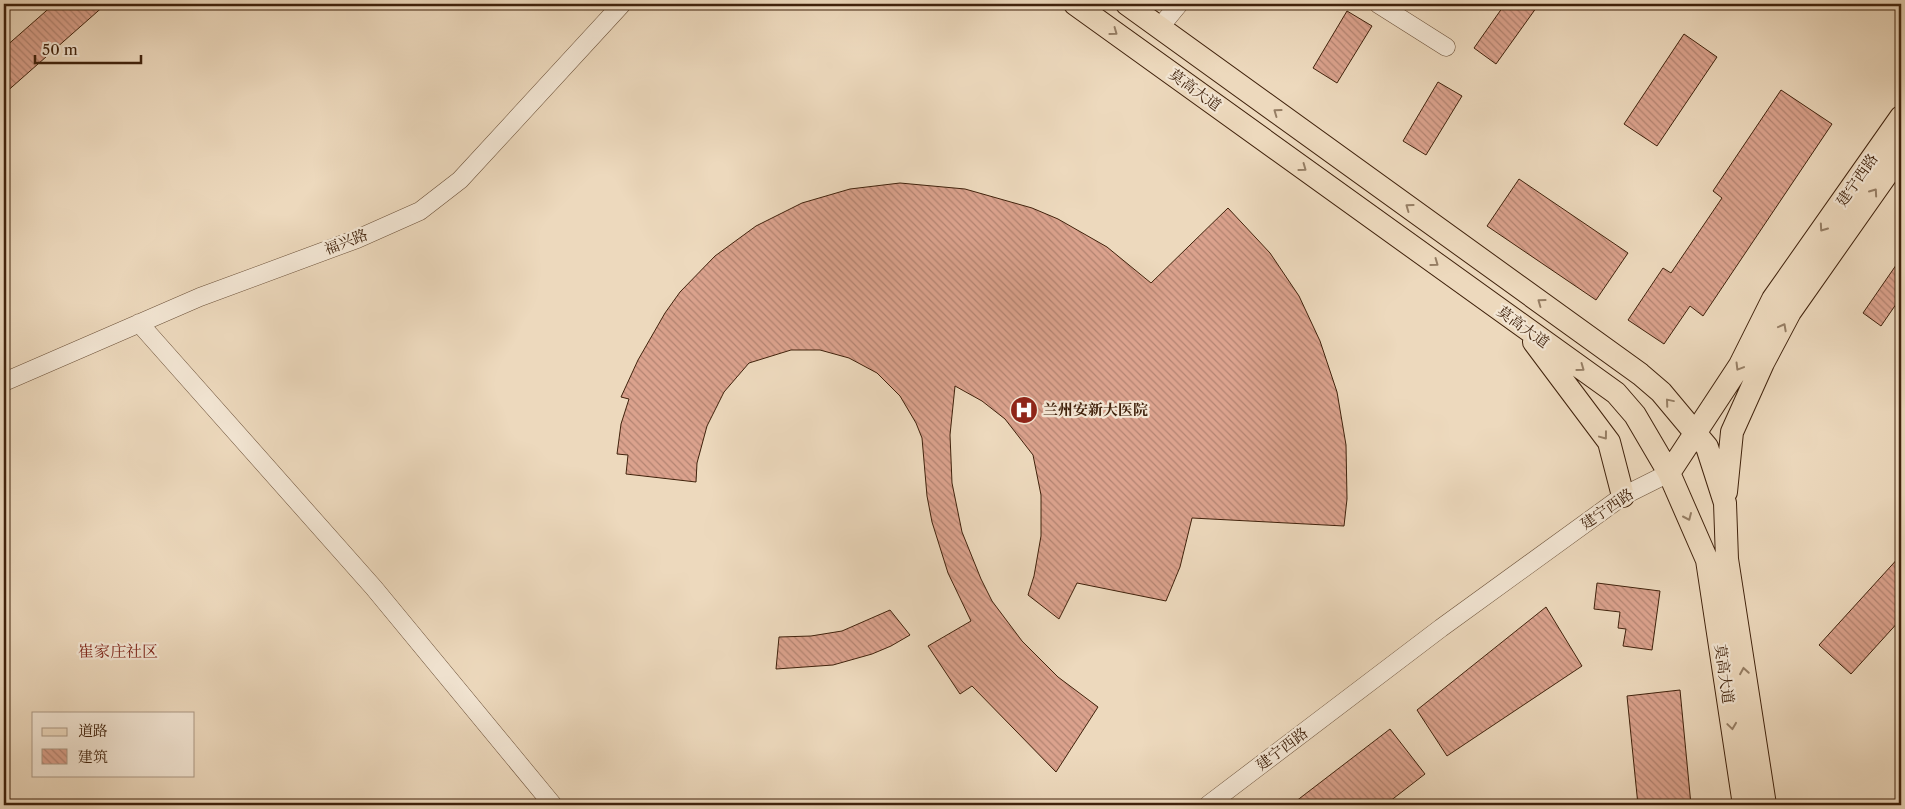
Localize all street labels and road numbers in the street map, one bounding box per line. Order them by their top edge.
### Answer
street label: 莫高大道 [1165,64,1225,115]
street label: 建宁西路 [1832,150,1882,210]
street label: 福兴路 [321,225,370,258]
street label: 莫高大道 [1493,301,1553,352]
street label: 建宁西路 [1577,484,1637,533]
street label: 莫高大道 [1711,643,1738,705]
street label: 建宁西路 [1252,723,1311,774]

